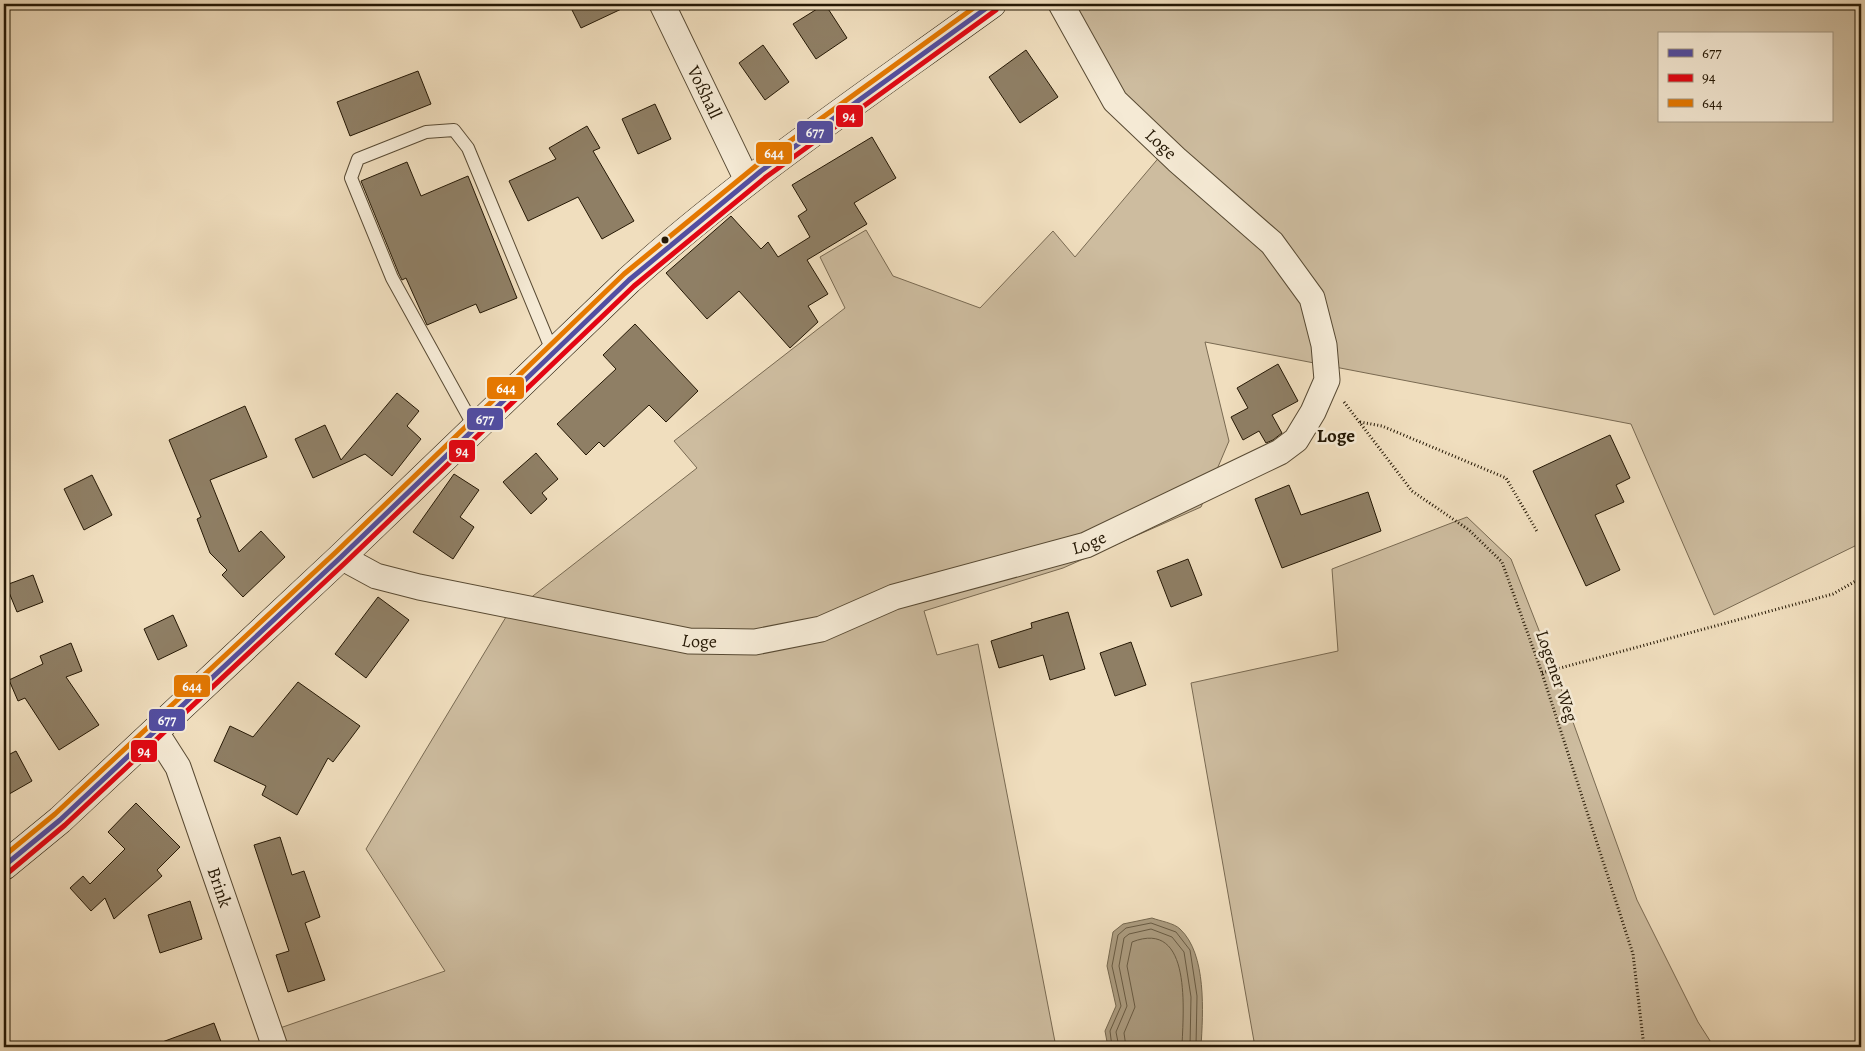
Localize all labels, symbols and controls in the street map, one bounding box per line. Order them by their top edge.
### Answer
legend [1658,32,1832,122]
text: 677 [1702,43,1722,63]
street label: Voßhall [681,61,728,123]
text: 94 [1702,67,1716,87]
text: 644 [1702,93,1723,113]
line badge: 94 [835,104,864,128]
text: 94 [842,107,856,126]
line badge: 677 [796,120,834,144]
text: 677 [806,123,824,142]
street label: Loge [1140,123,1182,165]
line badge: 644 [755,141,793,165]
text: 644 [764,144,784,163]
unlabelled marker [660,235,670,245]
line badge: 644 [486,376,525,400]
text: 644 [496,379,516,398]
line badge: 677 [466,407,504,431]
text: 677 [476,410,494,429]
district label: Loge [1317,423,1355,449]
line badge: 94 [448,439,476,463]
text: 94 [455,442,469,461]
street label: Loge [1069,525,1110,560]
street label: Logener Weg [1530,627,1584,725]
street label: Loge [680,628,717,653]
line badge: 644 [173,674,211,698]
text: 644 [182,677,202,696]
line badge: 677 [148,708,186,732]
text: 677 [158,711,176,730]
line badge: 94 [130,739,158,763]
text: 94 [137,742,151,761]
street label: Brink [202,864,238,911]

